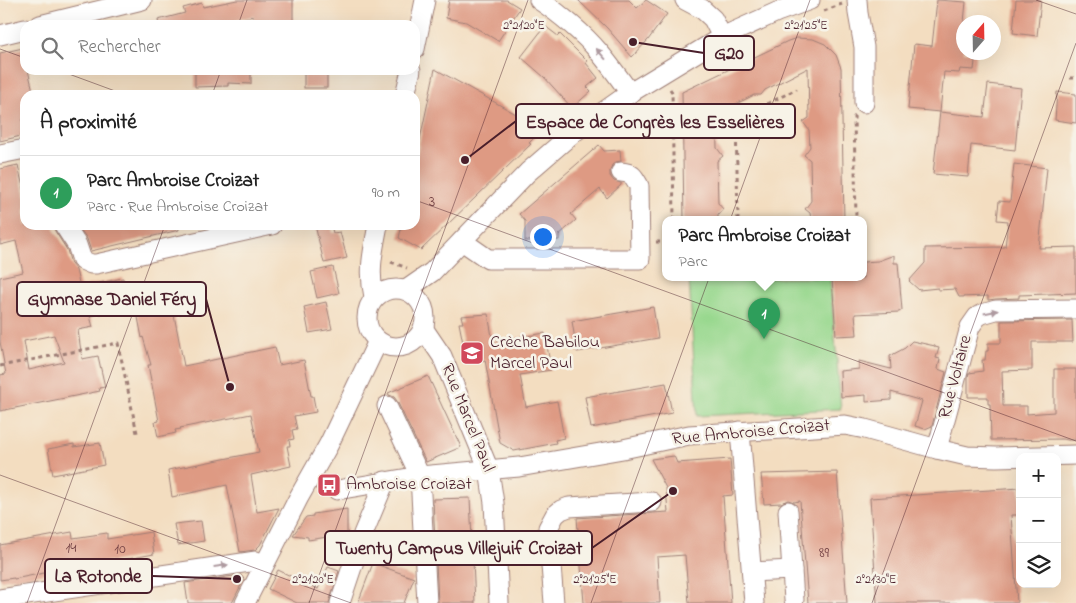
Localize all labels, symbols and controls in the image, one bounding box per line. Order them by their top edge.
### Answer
north arrow [956,15,1001,60]
text: 2°21'20"E [503,17,545,35]
text: 2°21'25"E [784,17,828,35]
search box [20,20,420,75]
icon: search [38,34,66,62]
text: Rechercher [78,34,161,61]
callout: G20 [704,36,754,70]
text: G20 [714,41,745,68]
one-way arrow [595,48,606,61]
callout: Espace de Congrès les Esselières [516,104,795,138]
text: À proximité [40,108,137,138]
text: Espace de Congrès les Esselières [525,110,785,139]
text: Parc Ambroise Croizat [87,168,259,195]
text: 1 [53,181,59,205]
text: 90 m [372,181,400,205]
house number: 3 [429,191,435,213]
text: Parc · Rue Ambroise Croizat [87,195,268,219]
popup [662,216,867,281]
text: Parc Ambroise Croizat [678,223,851,250]
your location [530,224,556,250]
text: Parc [678,250,708,274]
callout: Gymnase Daniel Féry [17,282,206,316]
text: Gymnase Daniel Féry [28,287,197,316]
pin: 1 [748,298,780,339]
one-way arrow [983,308,998,316]
place label: Crèche Babilou Marcel Paul [490,330,600,377]
street label: Rue Voltaire [932,331,980,422]
school or university icon: Crèche Babilou Marcel Paul [459,340,485,366]
street label: Rue Marcel Paul [433,360,501,476]
street label: Rue Ambroise Croizat [671,413,831,453]
map controls [1016,453,1061,588]
button: + [1016,453,1061,498]
bus stop icon: Ambroise Croizat [316,472,342,498]
place label: Ambroise Croizat [346,472,472,498]
button: − [1016,498,1061,543]
callout: Twenty Campus Villejuif Croizat [325,531,592,565]
text: Twenty Campus Villejuif Croizat [336,536,583,565]
house number: 14 [66,537,76,559]
house number: 10 [114,538,126,560]
house number: 89 [819,542,830,564]
button: layers [1016,543,1061,588]
callout: La Rotonde [45,559,152,593]
one-way arrow [214,562,230,570]
text: La Rotonde [54,564,142,591]
text: 2°21'20"E [292,571,334,589]
text: 2°21'25"E [573,571,617,589]
text: 2°21'30"E [856,571,896,589]

